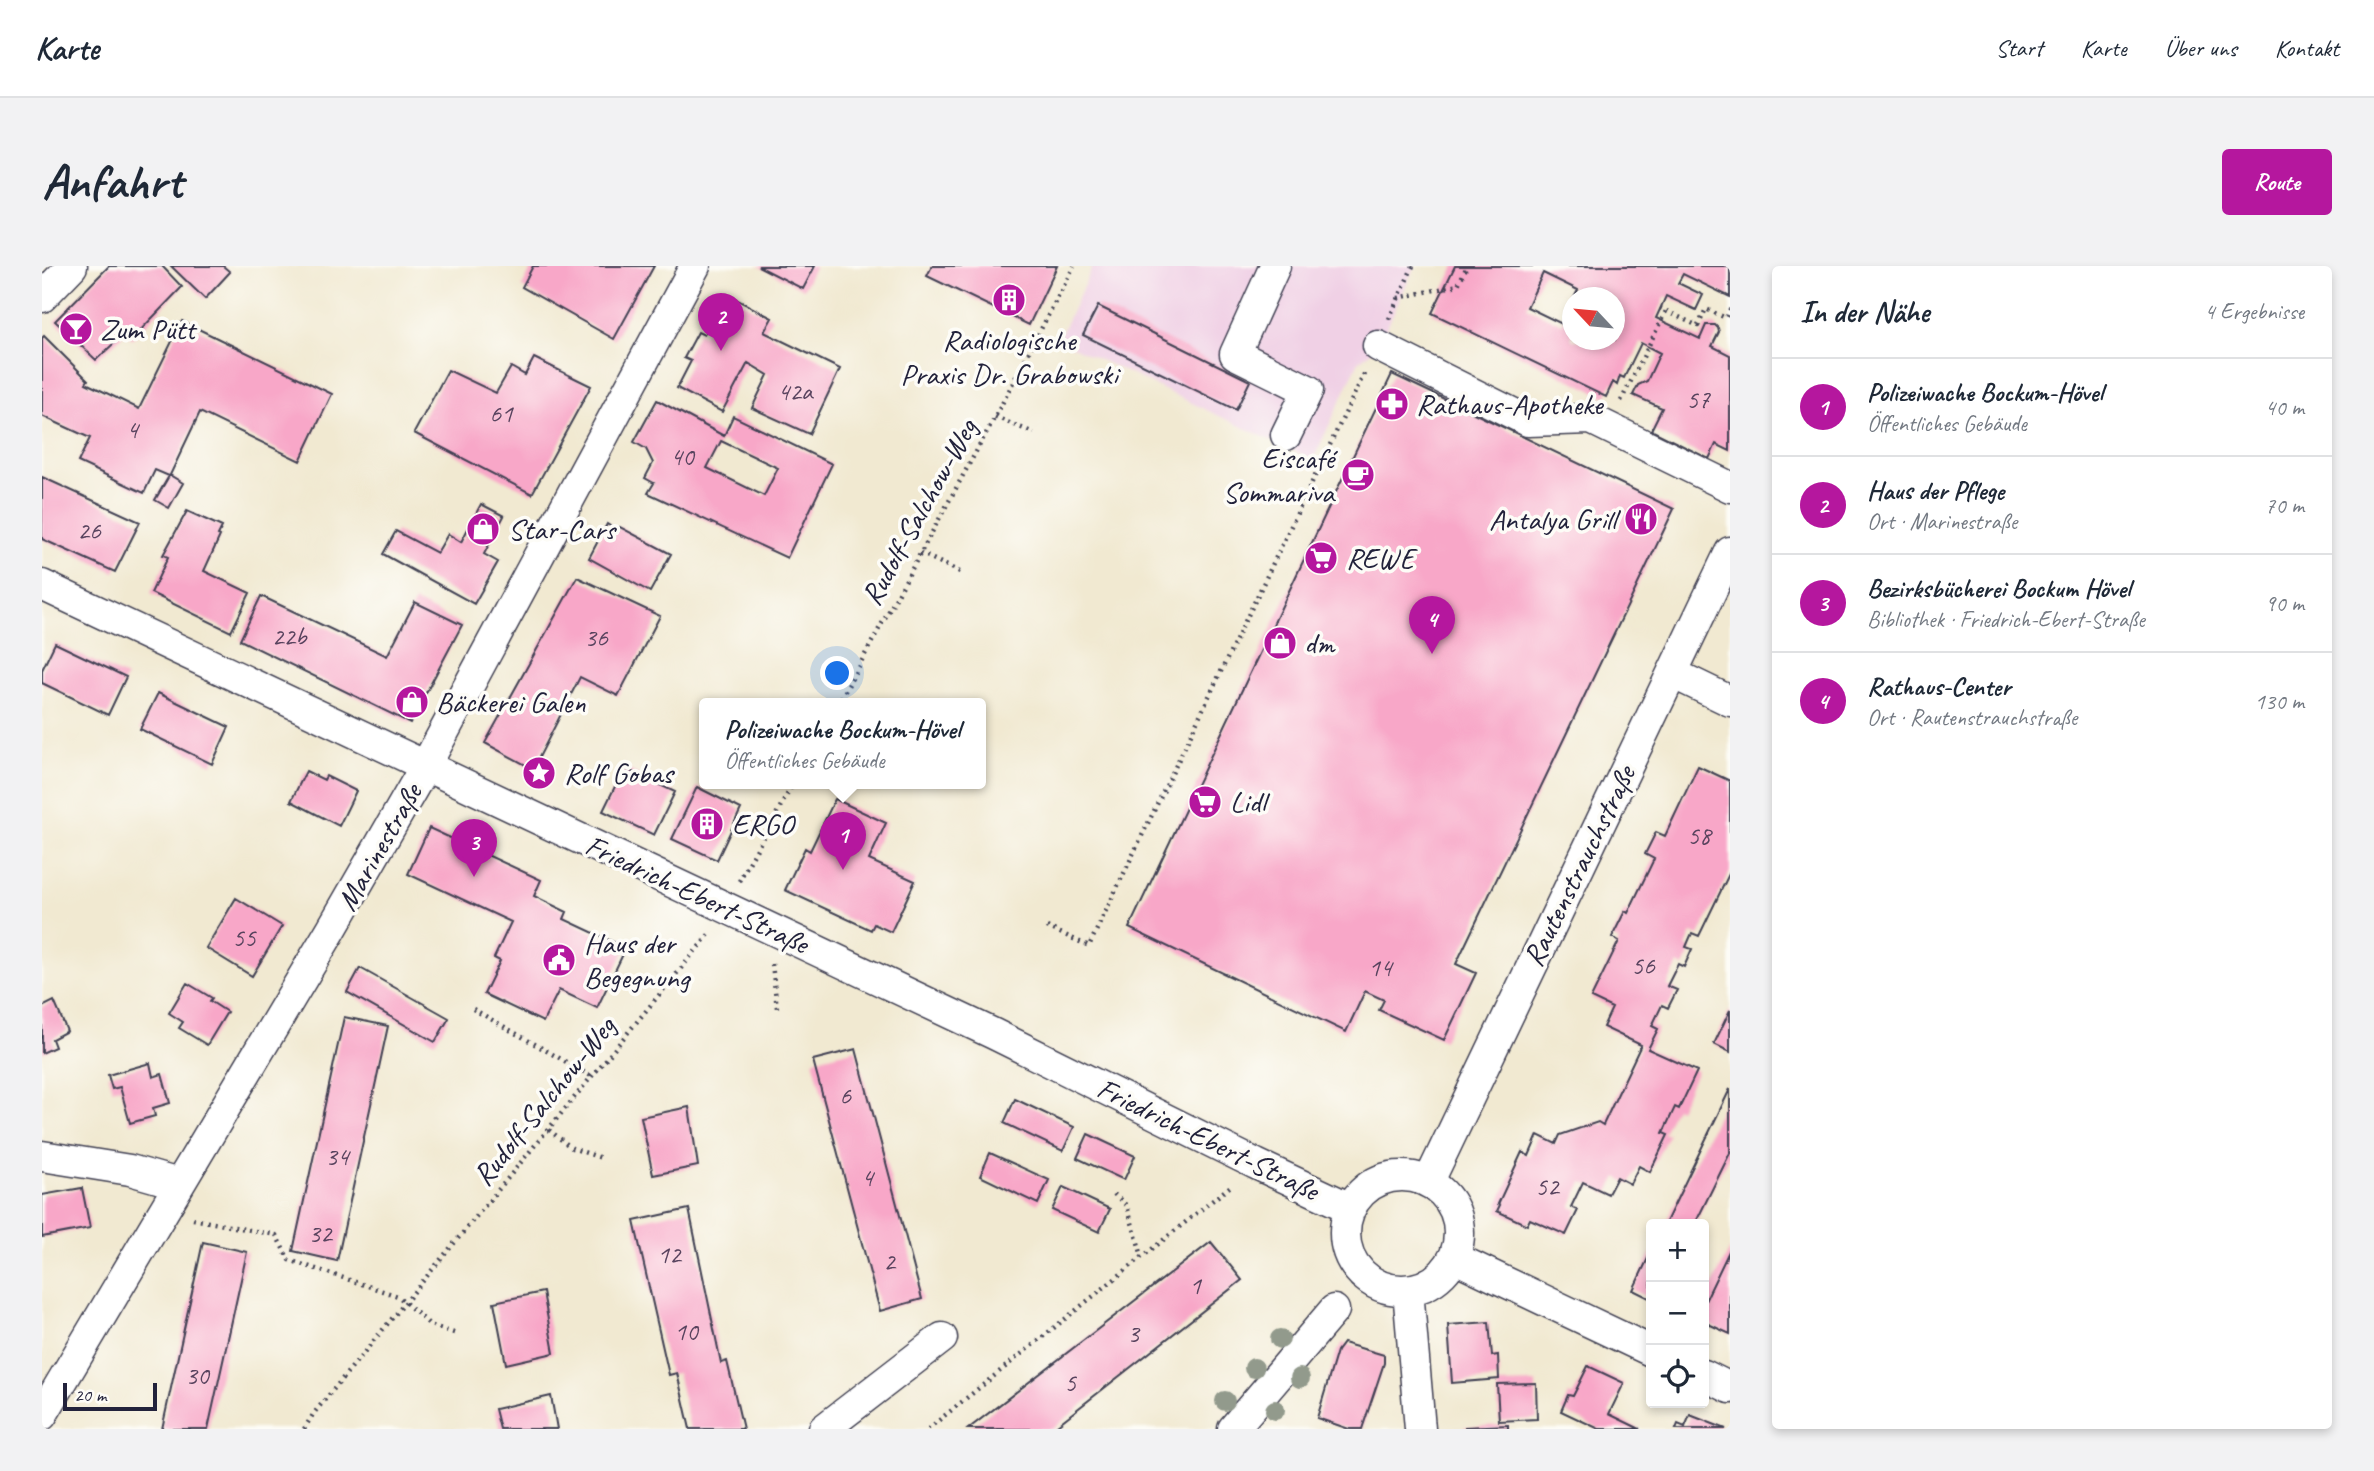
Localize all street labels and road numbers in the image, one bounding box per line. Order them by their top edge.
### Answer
street label: Rudolf-Salchow-Weg [852,411,986,612]
street label: Rautenstrauchstraße [1514,757,1645,972]
street label: Marinestraße [328,775,432,917]
street label: Friedrich-Ebert-Straße [579,826,817,963]
street label: Rudolf-Salchow-Weg [464,1008,625,1193]
street label: Friedrich-Ebert-Straße [1091,1069,1327,1210]

